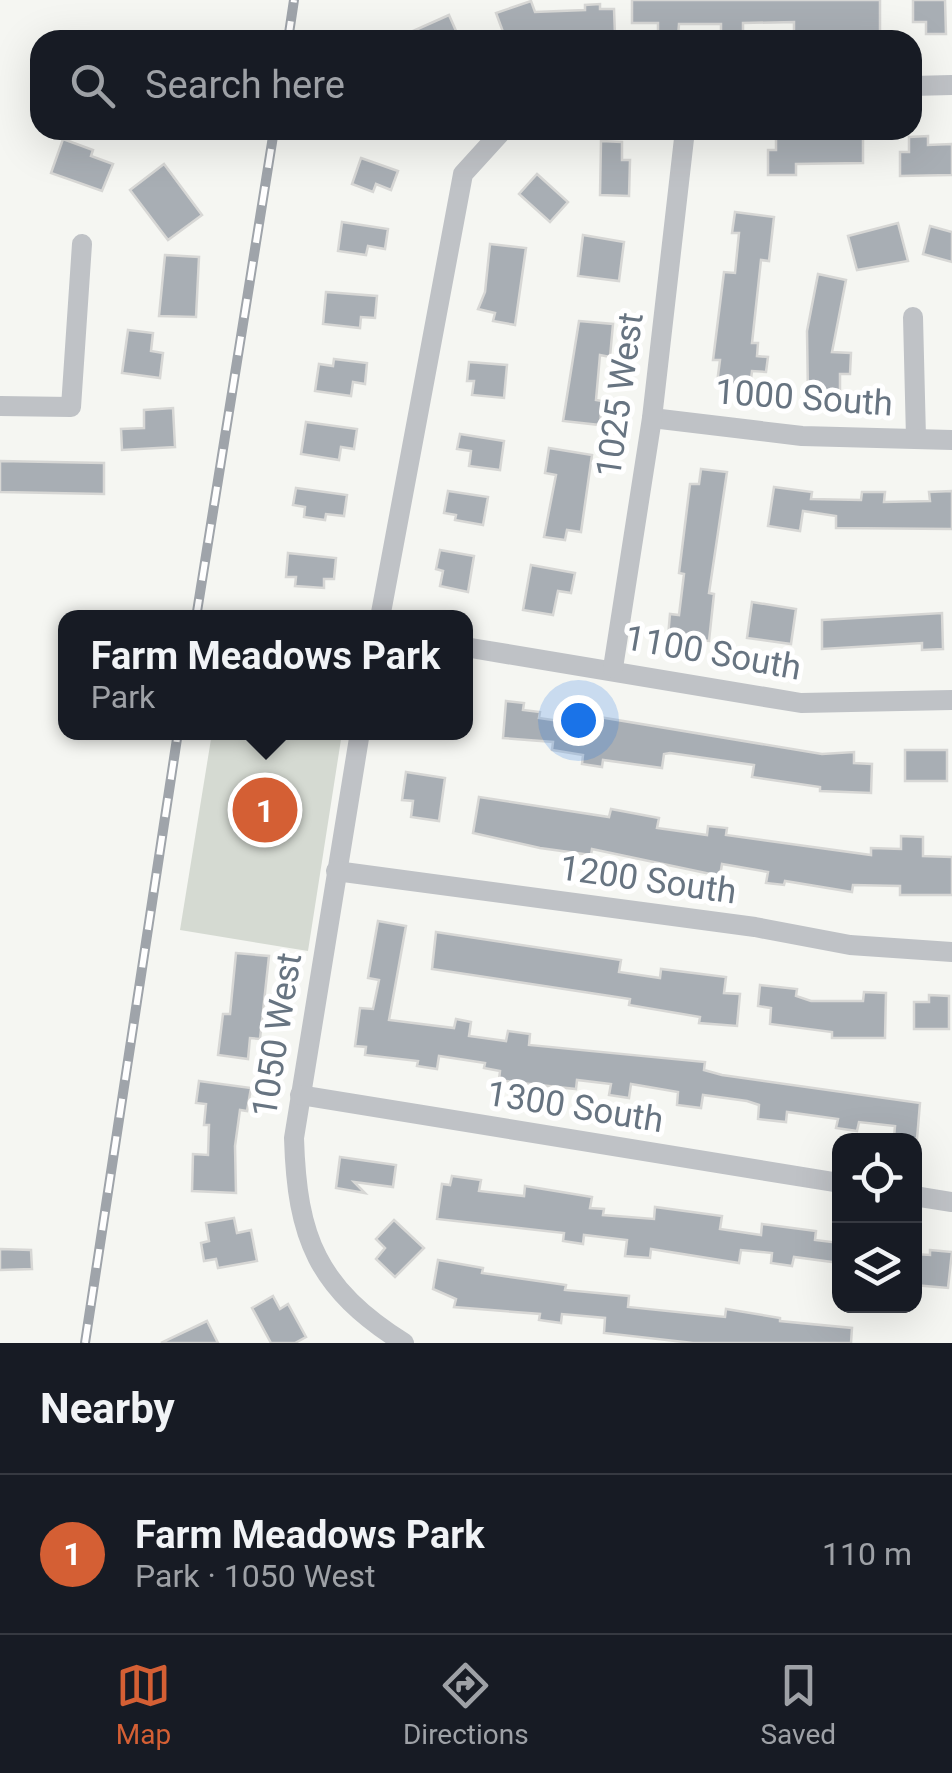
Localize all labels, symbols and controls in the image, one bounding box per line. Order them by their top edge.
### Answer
search box [30,30,922,140]
icon: search [65,58,120,113]
text: Search here [145,63,345,107]
street label: 1025 West [588,310,652,480]
street label: 1000 South [714,371,894,425]
popup [58,610,473,740]
street label: 1100 South [622,617,804,689]
text: Farm Meadows Park [91,634,440,678]
text: Park [91,678,155,716]
your location [553,695,604,746]
pin: 1 [232,772,298,848]
street label: 1200 South [557,847,739,913]
street label: 1050 West [244,950,310,1120]
street label: 1300 South [484,1073,666,1141]
map controls [832,1133,922,1313]
button: locate [832,1133,922,1223]
button: layers [832,1223,922,1313]
text: Nearby [40,1384,175,1433]
text: Farm Meadows Park [135,1513,485,1557]
text: 1 [63,1535,82,1573]
text: 110 m [822,1535,912,1573]
text: Park · 1050 West [135,1557,375,1595]
tab: Map [116,1658,171,1751]
tab: Directions [403,1658,529,1751]
tab: Saved [760,1658,836,1751]

